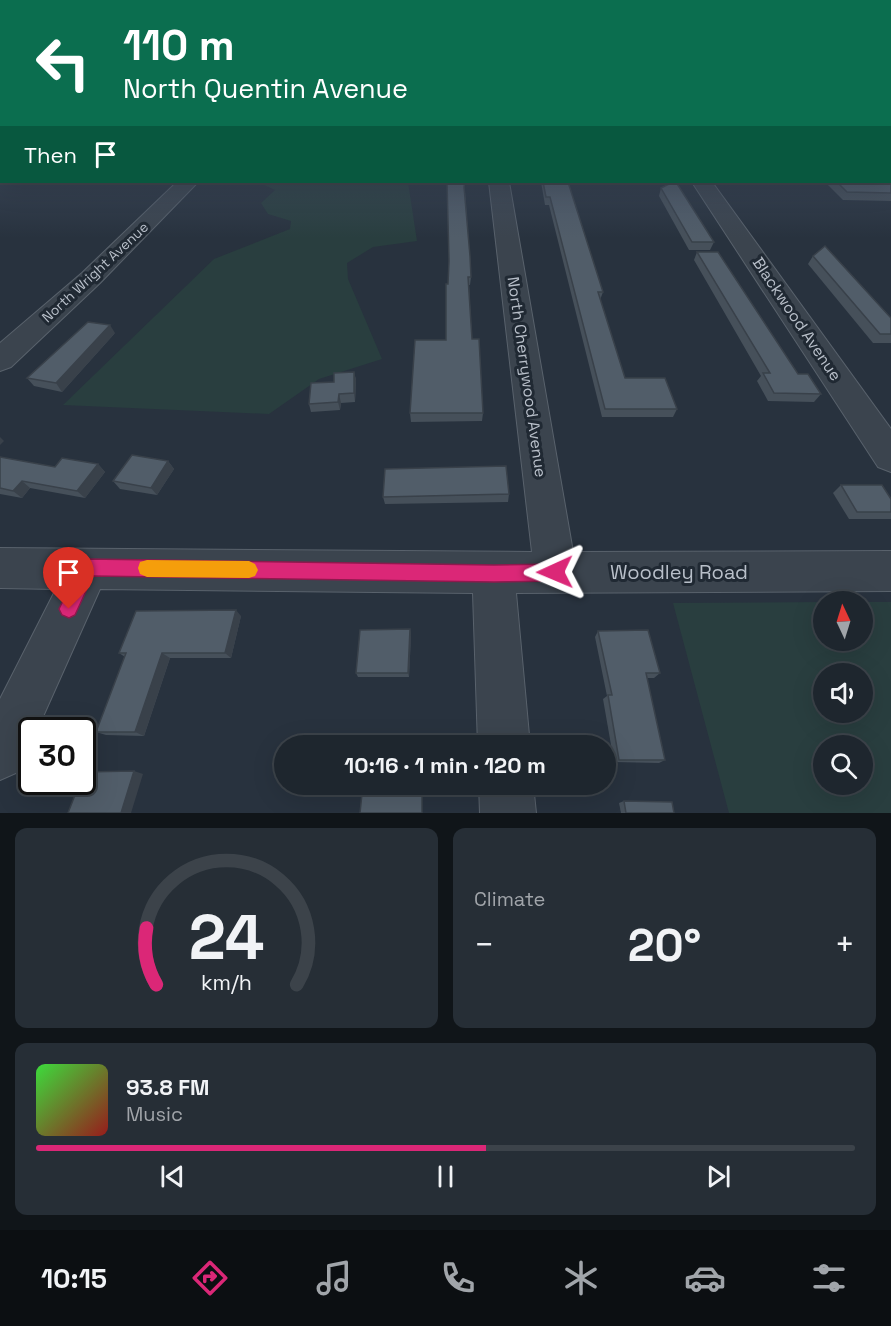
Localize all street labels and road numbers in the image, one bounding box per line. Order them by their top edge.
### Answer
street label: North Wright Avenue [38,218,152,326]
street label: Blackwood Avenue [748,253,846,385]
street label: North Cherrywood Avenue [503,275,551,479]
street label: Woodley Road [610,559,748,585]

